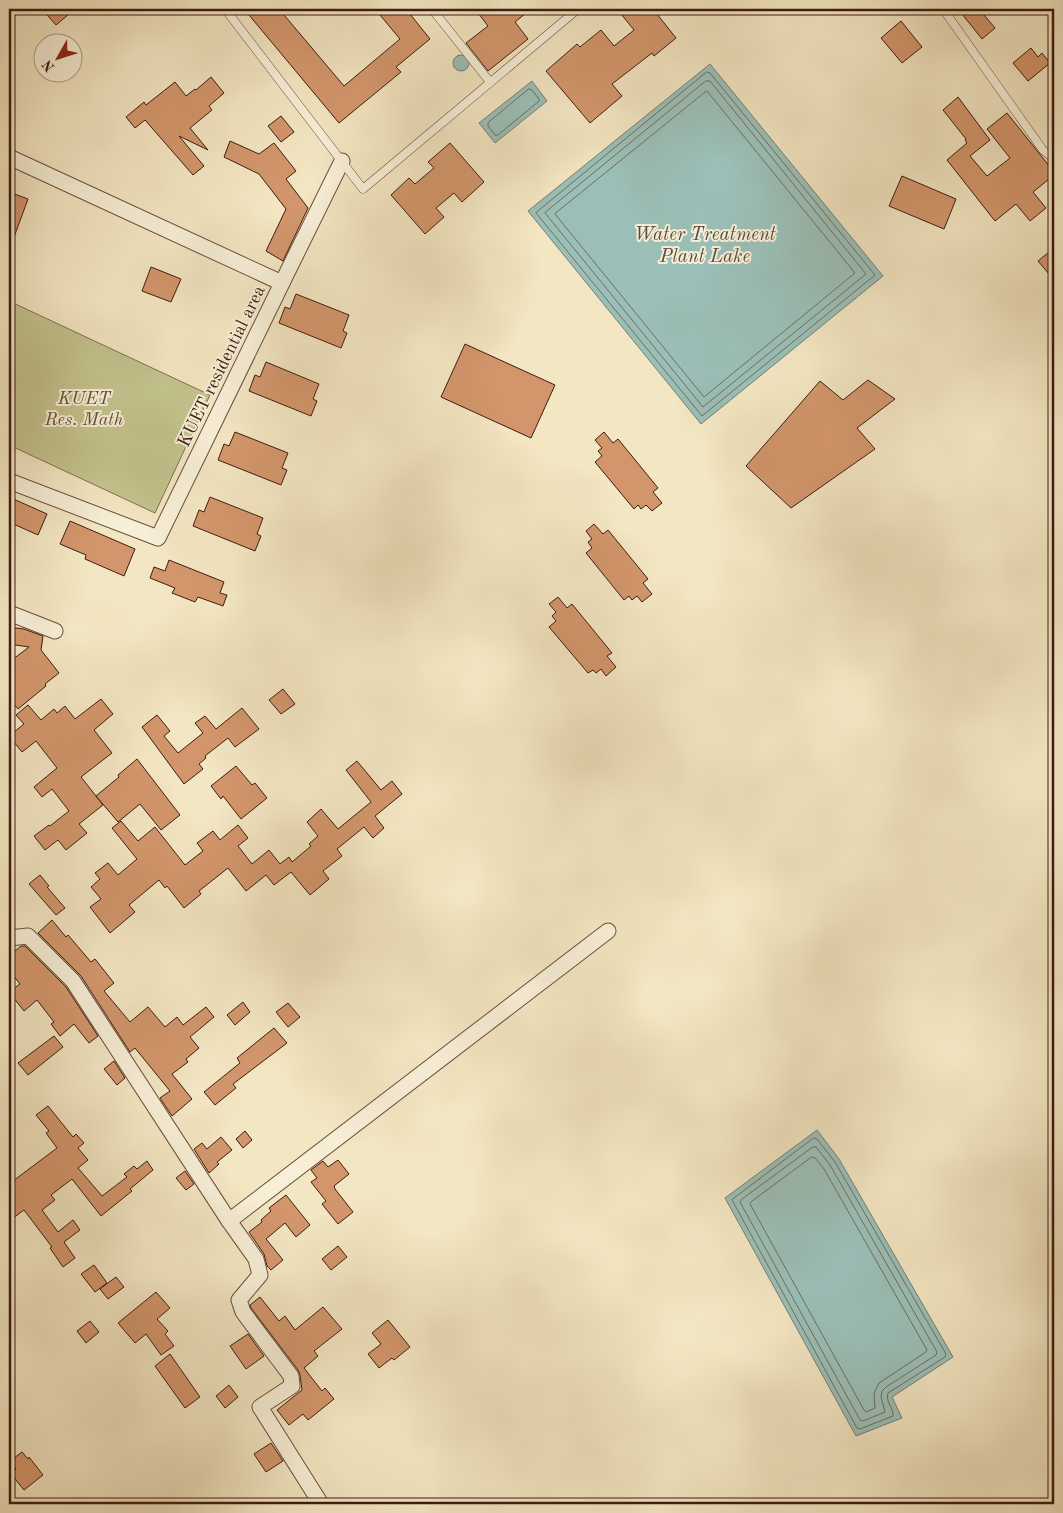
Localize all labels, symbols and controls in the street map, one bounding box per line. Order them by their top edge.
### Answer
north arrow [32,32,82,82]
text: N [40,57,57,74]
water label: Water Treatment Plant Lake [634,226,777,267]
street label: KUET residential area [175,283,269,450]
park label: KUET Res. Math [44,390,123,429]

